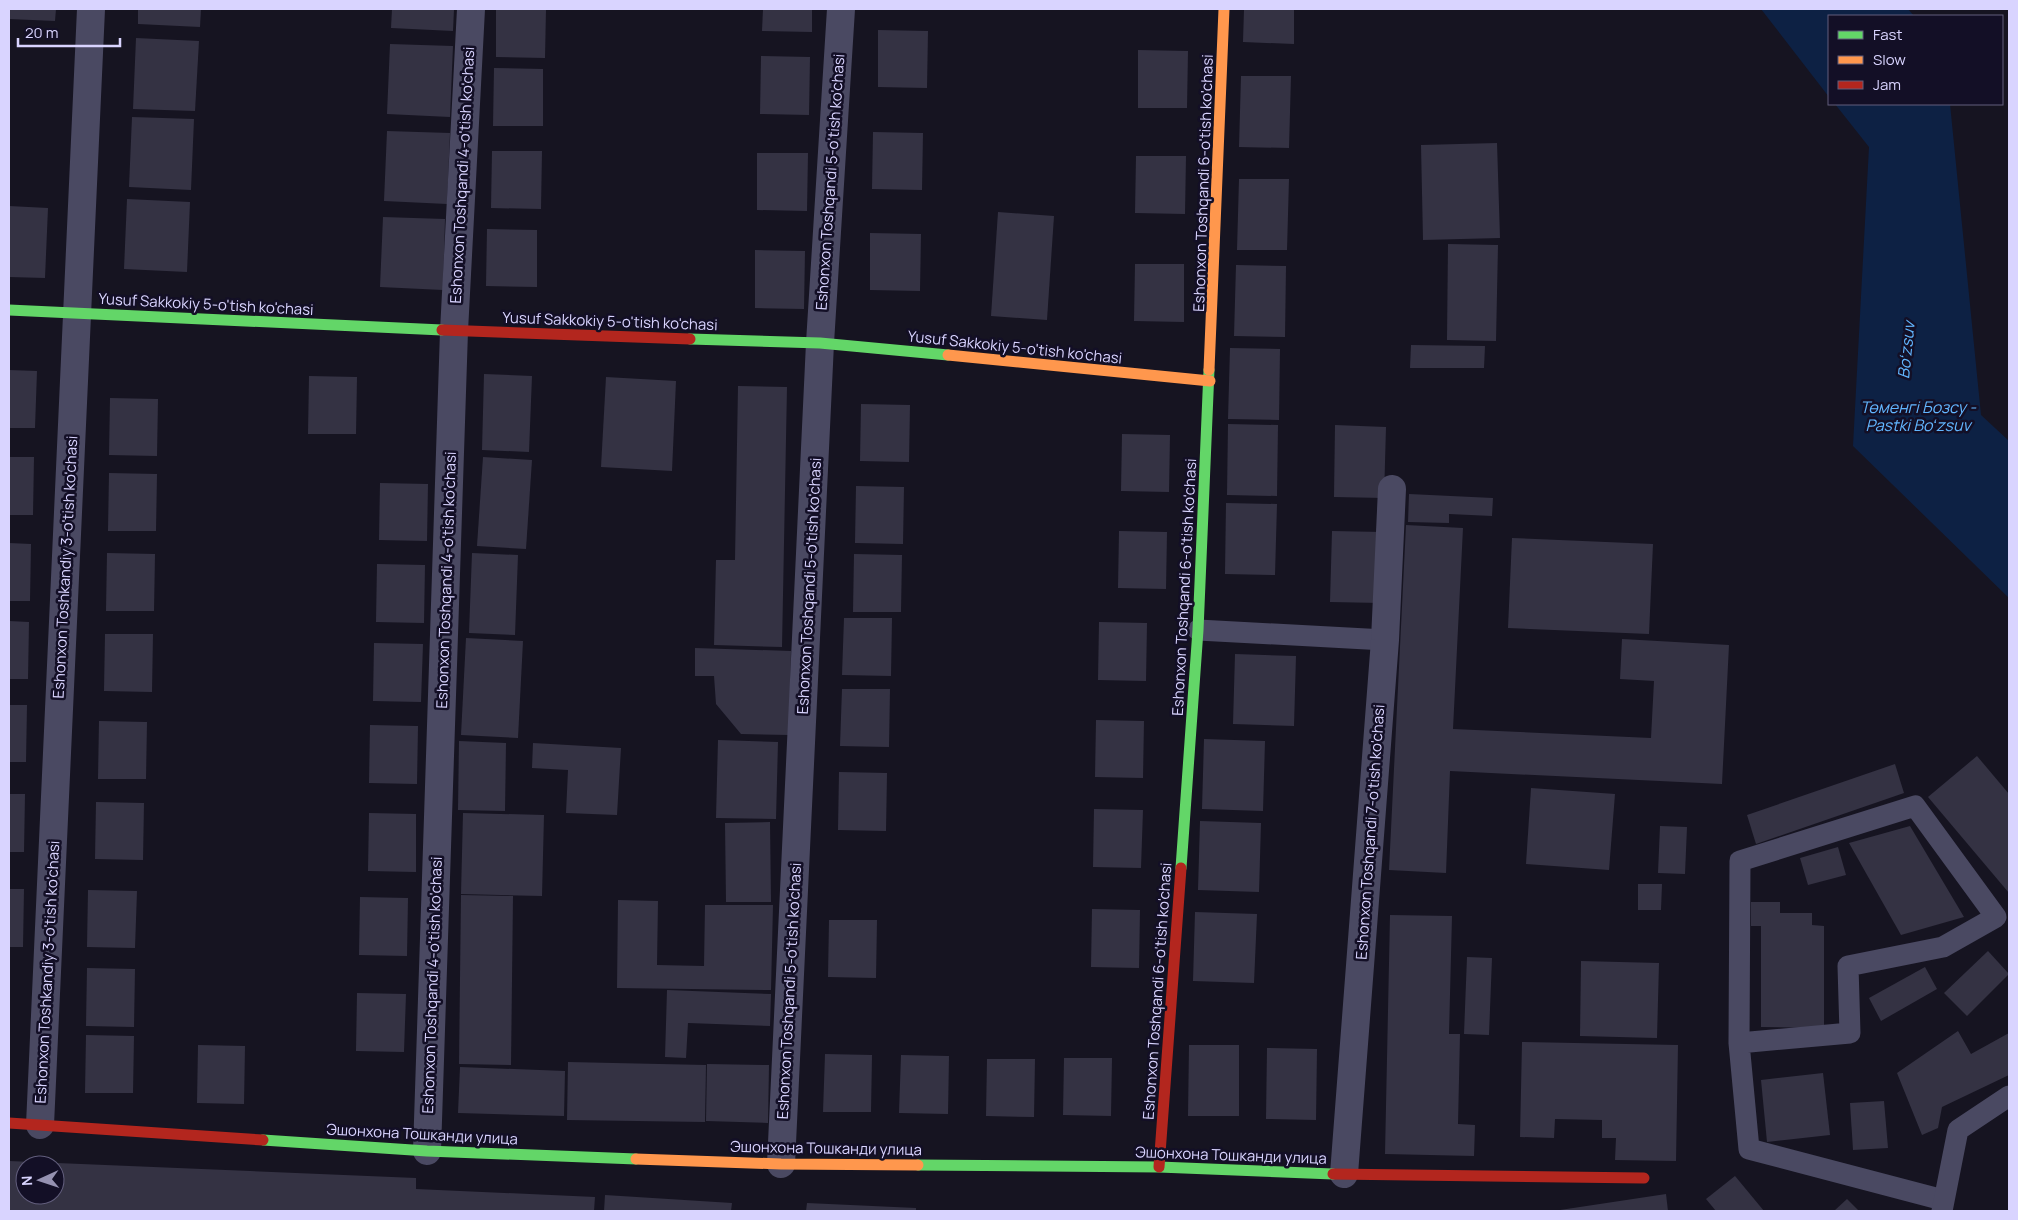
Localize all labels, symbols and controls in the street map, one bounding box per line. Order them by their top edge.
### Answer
scale bar [18,15,120,47]
legend [1828,15,2003,105]
text: 20 m [25,22,58,43]
text: Fast [1873,24,1902,45]
street label: Eshonxon Toshqandi 4-o'tish ko'chasi [445,46,479,304]
text: Slow [1873,49,1906,70]
street label: Eshonxon Toshqandi 5-o'tish ko'chasi [811,53,849,311]
street label: Eshonxon Toshqandi 6-o'tish ko'chasi [1188,54,1218,312]
text: Jam [1873,74,1901,95]
street label: Yusuf Sakkokiy 5-o'tish ko'chasi [98,288,314,320]
street label: Yusuf Sakkokiy 5-o'tish ko'chasi [502,307,718,335]
water label: Boʻzsuv [1892,318,1920,380]
street label: Yusuf Sakkokiy 5-o'tish ko'chasi [907,325,1123,369]
water label: Төменгі Бозсу - Pastki Boʻzsuv [1860,396,1977,436]
street label: Eshonxon Toshkandiy 3-o'tish ko'chasi [48,435,82,699]
street label: Eshonxon Toshqandi 4-o'tish ko'chasi [431,451,461,709]
street label: Eshonxon Toshqandi 5-o'tish ko'chasi [792,457,826,715]
street label: Eshonxon Toshqandi 6-o'tish ko'chasi [1167,458,1201,716]
street label: Eshonxon Toshqandi 7-o'tish ko'chasi [1351,704,1389,960]
street label: Eshonxon Toshkandiy 3-o'tish ko'chasi [30,840,64,1104]
street label: Eshonxon Toshqandi 4-o'tish ko'chasi [417,856,447,1114]
street label: Eshonxon Toshqandi 5-o'tish ko'chasi [772,862,806,1120]
street label: Eshonxon Toshqandi 6-o'tish ko'chasi [1138,862,1176,1120]
street label: Эшонхона Тошканди улица [326,1118,518,1150]
street label: Эшонхона Тошканди улица [730,1136,922,1160]
street label: Эшонхона Тошканди улица [1135,1141,1327,1169]
north arrow [15,1155,65,1205]
text: N [17,1175,36,1186]

